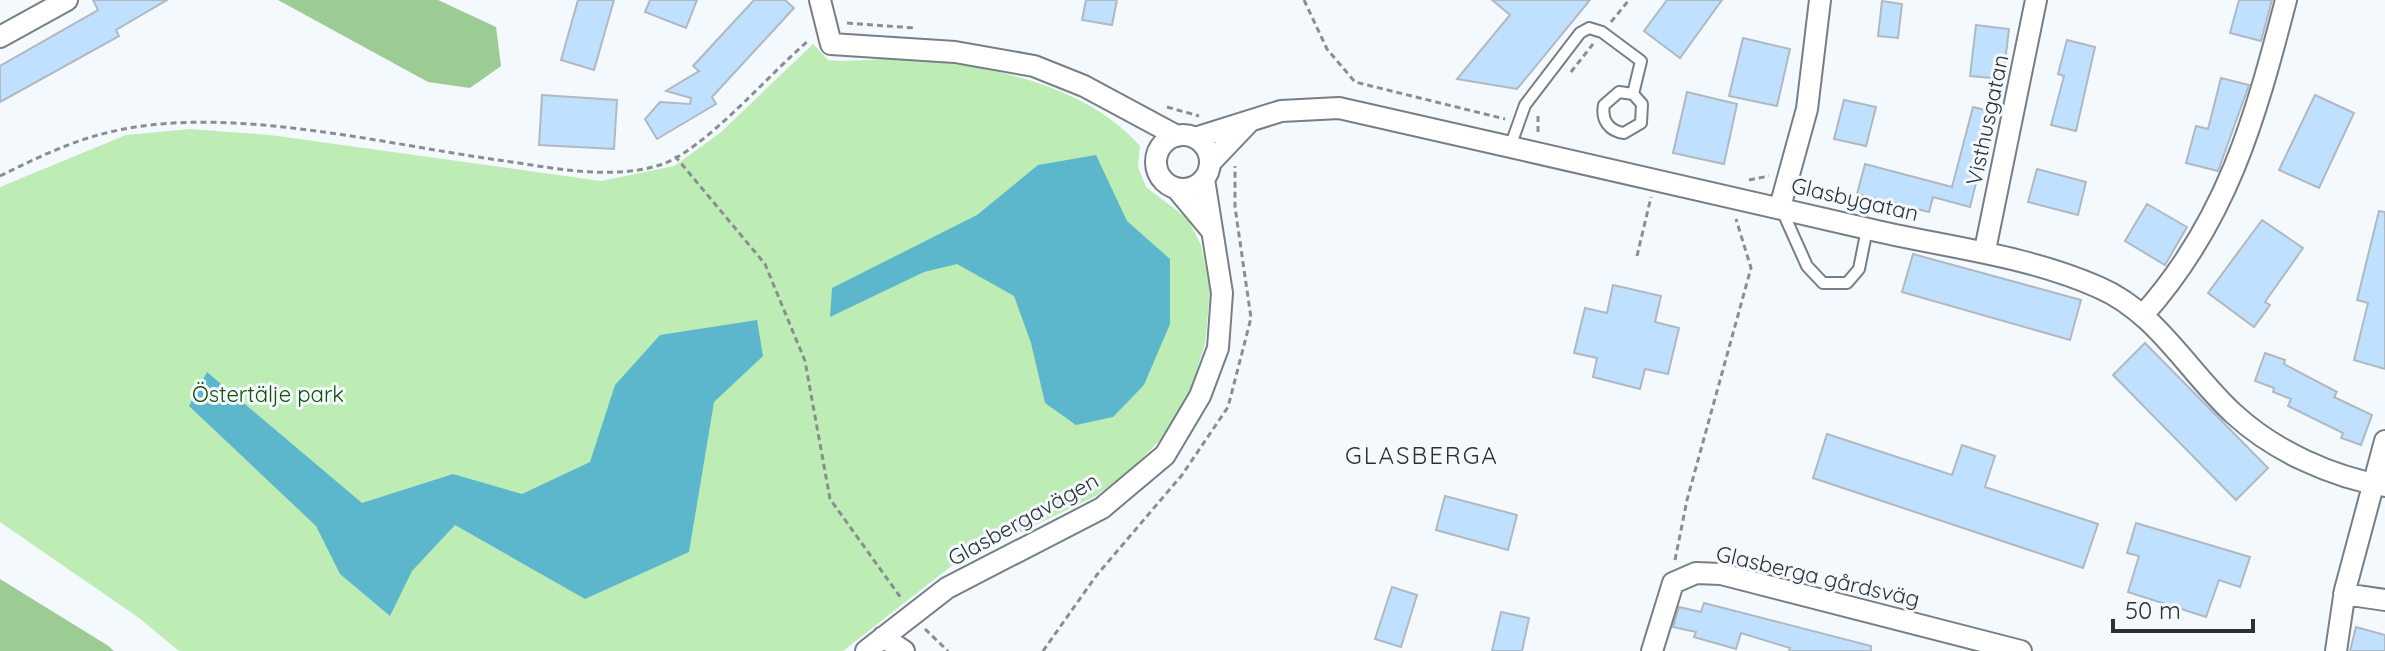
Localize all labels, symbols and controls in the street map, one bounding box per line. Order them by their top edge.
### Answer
street label: Visthusgatan [1959,52,2015,188]
street label: Glasbygatan [1789,171,1921,227]
park label: Östertälje park [192,380,344,408]
district label: GLASBERGA [1345,440,1499,470]
street label: Glasbergavägen [943,466,1103,572]
street label: Glasberga gårdsväg [1713,539,1923,613]
scale bar [2113,583,2253,633]
text: 50 m [2125,595,2181,625]

